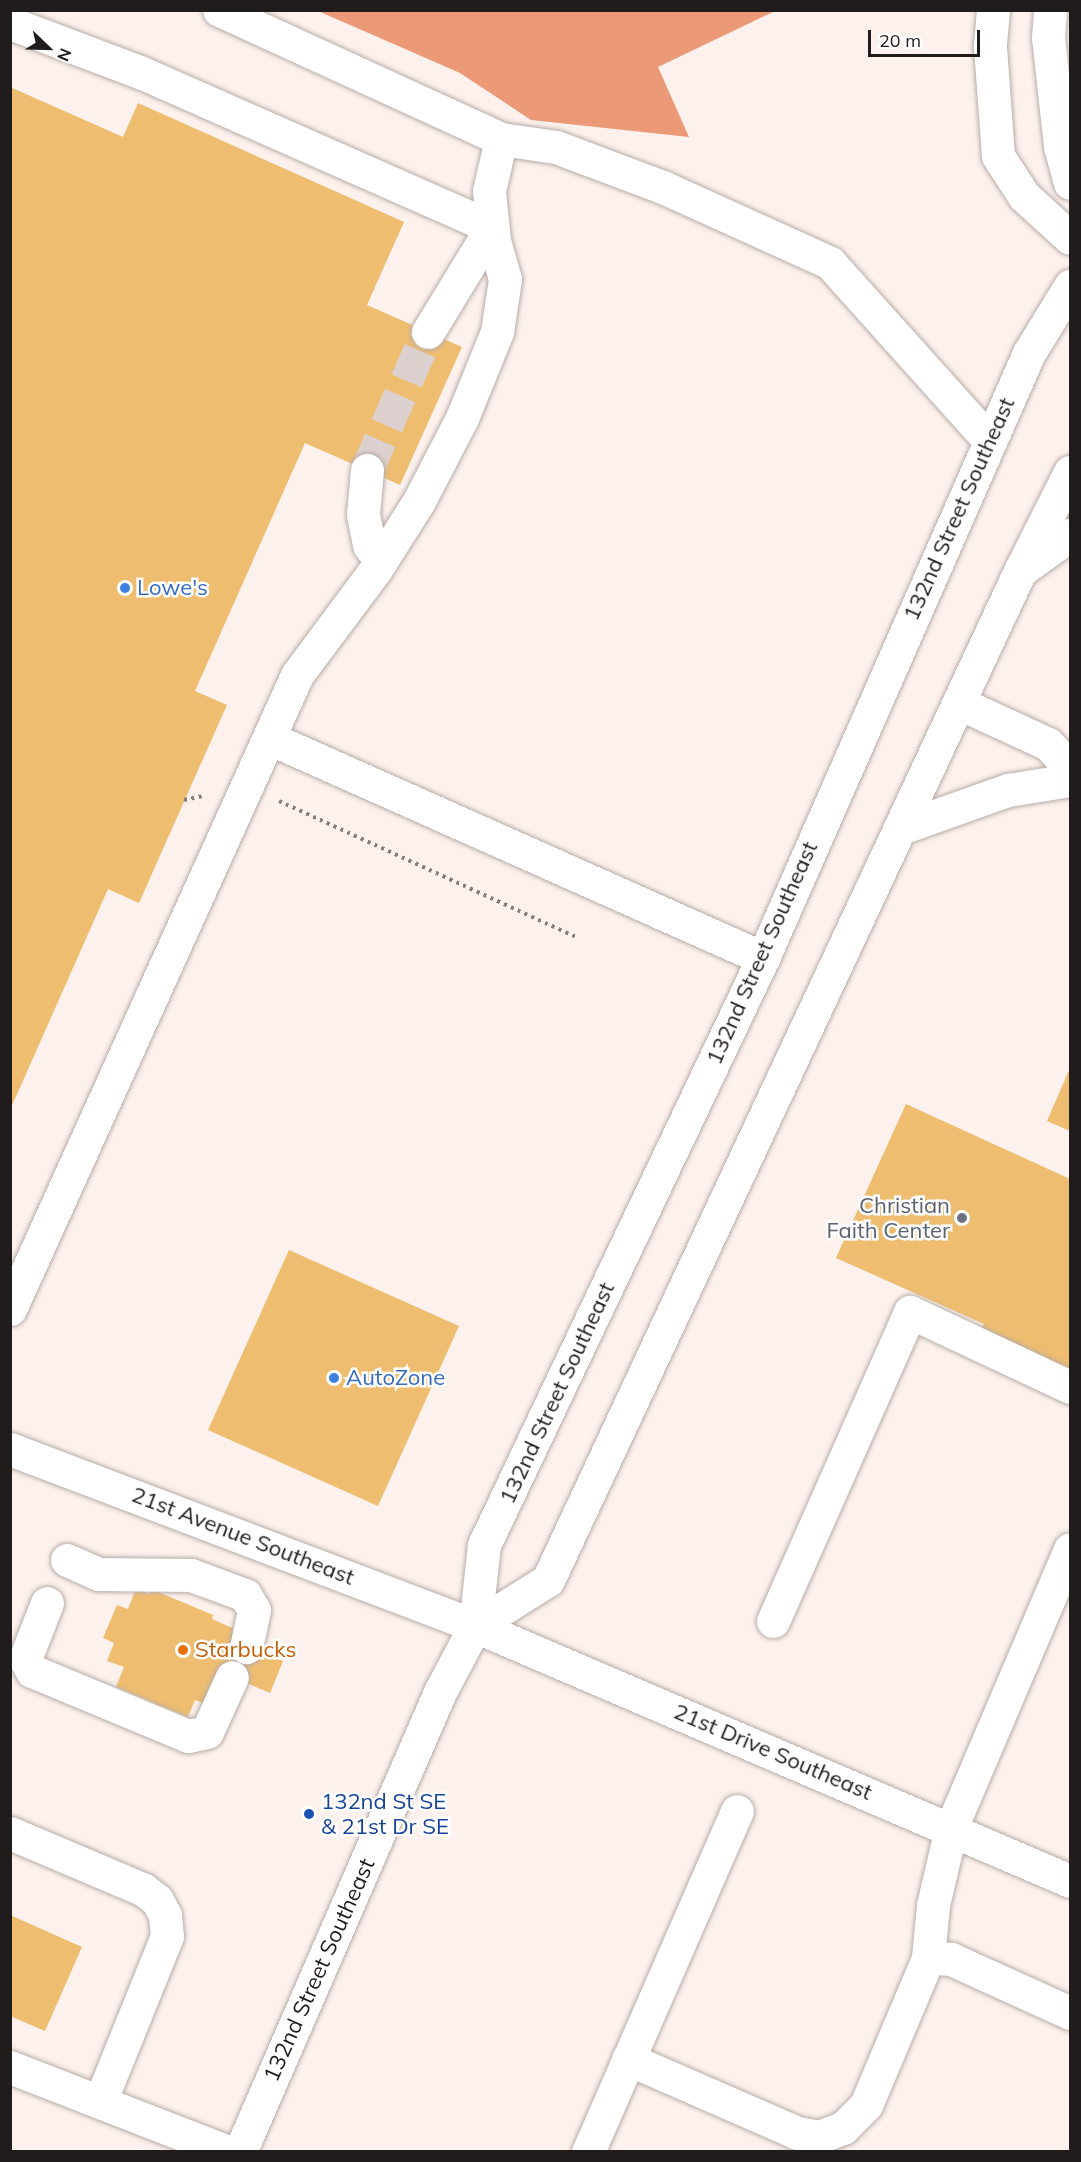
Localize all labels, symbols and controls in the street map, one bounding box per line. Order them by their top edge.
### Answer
north arrow [18,18,78,78]
scale bar [871,18,984,56]
text: 20 m [879,29,921,52]
text: N [53,46,76,65]
street label: 132nd Street Southeast [898,393,1020,625]
place label: Lowe's [137,575,208,601]
marker: Lowe's [118,581,132,595]
street label: 132nd Street Southeast [701,837,823,1069]
place label: Christian Faith Center [827,1192,950,1244]
marker: Christian Faith Center [955,1211,969,1225]
street label: 132nd Street Southeast [494,1278,620,1508]
place label: AutoZone [346,1365,445,1391]
marker: AutoZone [327,1371,341,1385]
street label: 21st Avenue Southeast [128,1481,358,1591]
place label: Starbucks [195,1637,296,1663]
marker: Starbucks [176,1643,190,1657]
street label: 21st Drive Southeast [670,1698,876,1806]
place label: 132nd St SE & 21st Dr SE [321,1788,449,1840]
marker: 132nd St SE & 21st Dr SE [302,1807,316,1821]
street label: 132nd Street Southeast [258,1854,380,2086]

